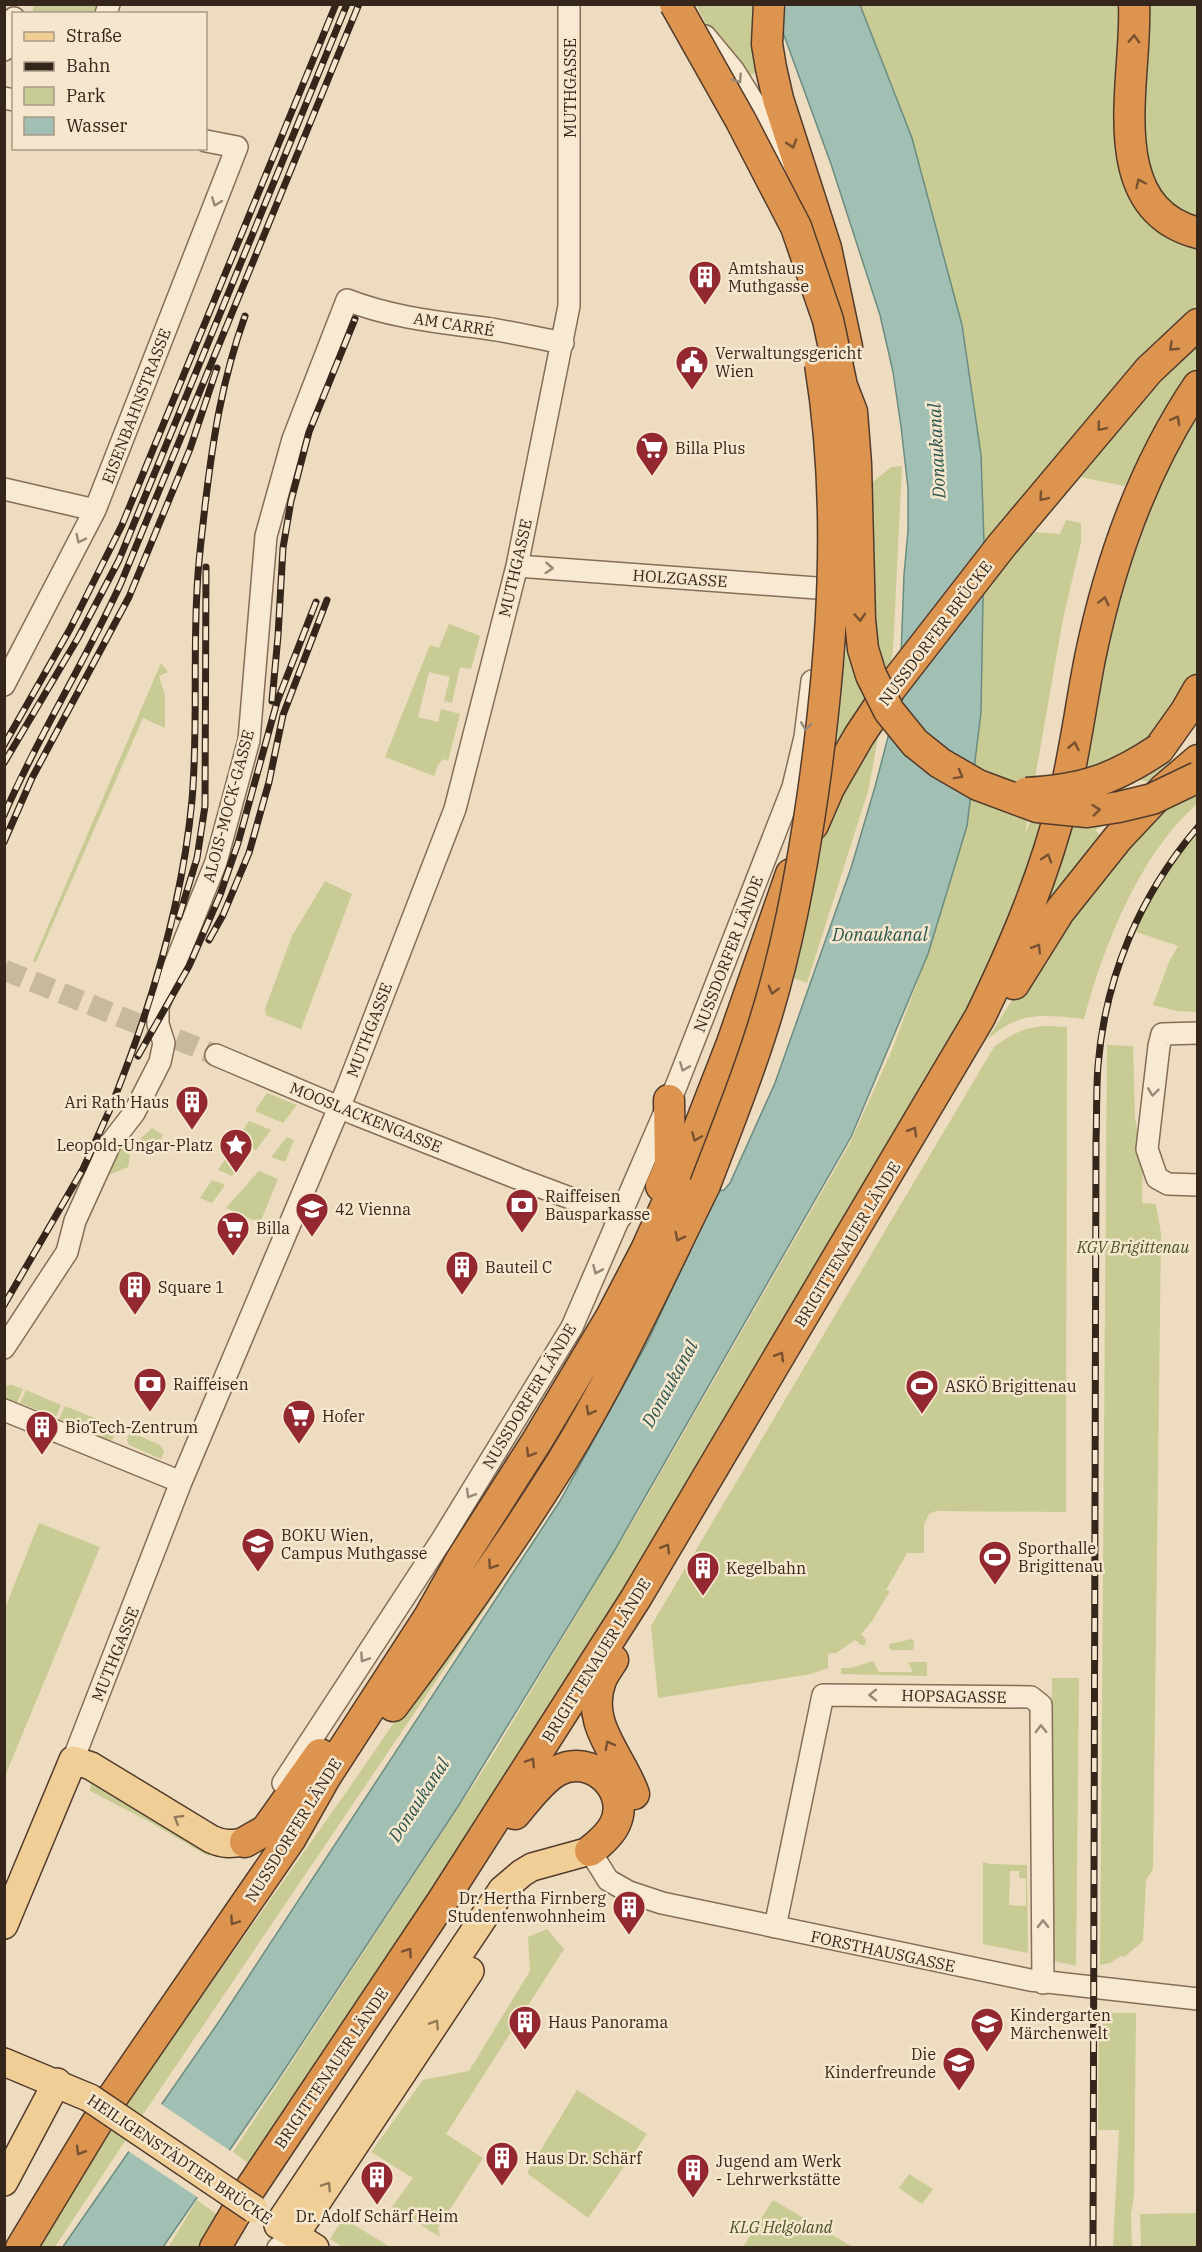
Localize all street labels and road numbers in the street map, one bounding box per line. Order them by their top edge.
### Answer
street label: MUTHGASSE [560,38,580,138]
street label: AM CARRÉ [412,307,496,340]
street label: EISENBAHNSTRASSE [97,325,175,487]
street label: MUTHGASSE [494,517,536,619]
street label: NUSSDORFER BRÜCKE [874,557,996,709]
street label: HOLZGASSE [632,565,728,591]
street label: ALOIS-MOCK-GASSE [198,727,258,885]
street label: NUSSDORFER LÄNDE [689,873,767,1035]
street label: MUTHGASSE [342,980,396,1080]
street label: MOOSLACKENGASSE [287,1077,445,1157]
street label: BRIGITTENAUER LÄNDE [790,1158,904,1330]
street label: NUSSDORFER LÄNDE [478,1320,580,1472]
street label: BRIGITTENAUER LÄNDE [537,1574,655,1746]
street label: MUTHGASSE [87,1604,143,1704]
street label: HOPSAGASSE [901,1685,1007,1707]
street label: NUSSDORFER LÄNDE [241,1754,345,1906]
street label: FORSTHAUSGASSE [809,1926,957,1976]
street label: BRIGITTENAUER LÄNDE [270,1984,392,2152]
street label: HEILIGENSTÄDTER BRÜCKE [84,2090,276,2228]

